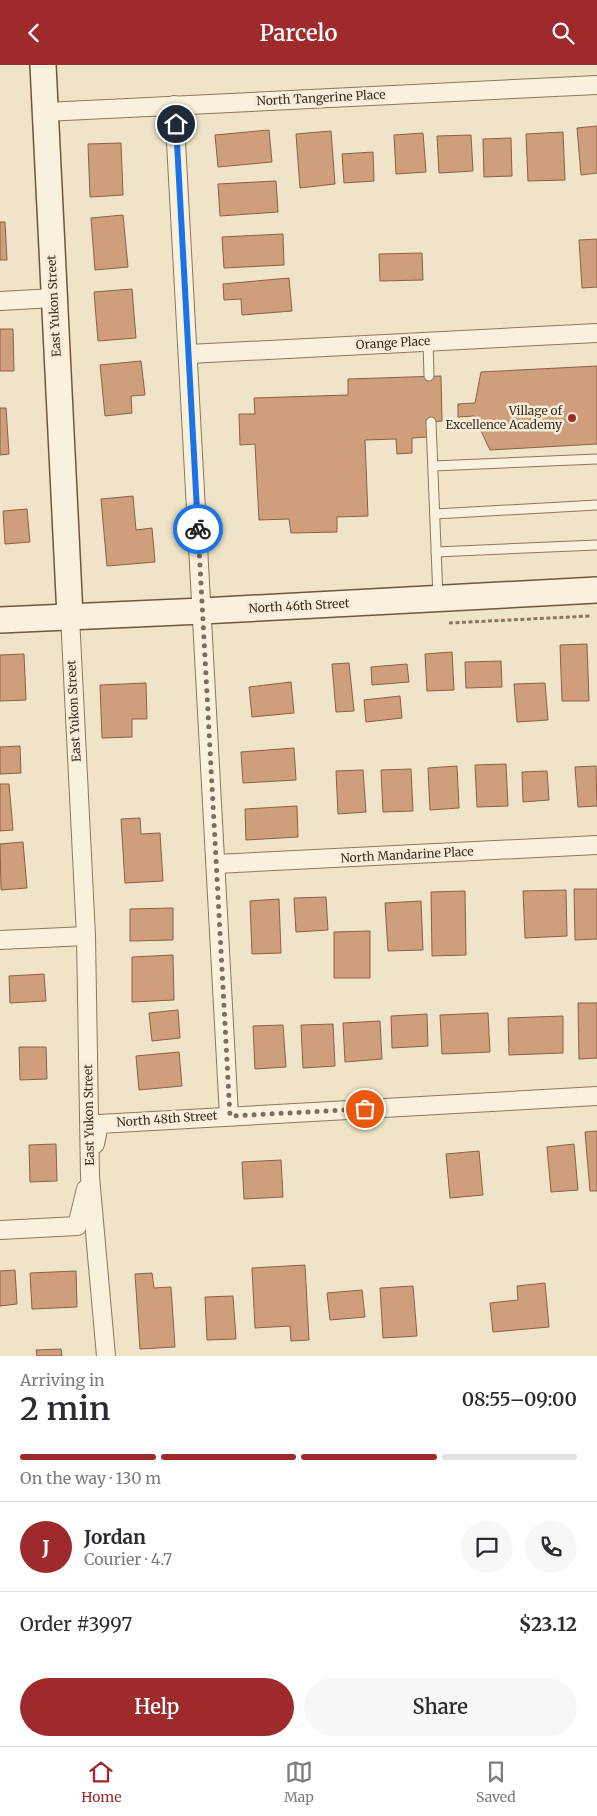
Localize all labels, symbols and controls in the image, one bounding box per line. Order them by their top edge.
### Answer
icon: back [20,19,48,47]
text: Parcelo [260,19,337,47]
icon: search [549,19,577,47]
street label: North Tangerine Place [256,87,386,108]
pin [155,103,197,145]
icon: home [162,110,190,138]
street label: East Yukon Street [43,254,64,357]
street label: Orange Place [355,333,431,352]
place label: Village of Excellence Academy [445,403,562,432]
marker: Village of Excellence Academy [566,412,578,424]
courier [173,504,223,554]
icon: bike [184,515,212,543]
street label: North 46th Street [248,595,350,616]
street label: East Yukon Street [63,659,84,762]
street label: North Mandarine Place [340,844,474,865]
street label: East Yukon Street [80,1064,97,1166]
pin [344,1088,386,1130]
icon: bag [351,1095,379,1123]
street label: North 48th Street [116,1107,218,1130]
text: Arriving in [20,1370,105,1390]
text: 08:55–09:00 [462,1387,577,1411]
text: 2 min [20,1389,110,1429]
text: On the way · 130 m [20,1468,161,1488]
button: chat [461,1521,513,1573]
button: phone [525,1521,577,1573]
text: Jordan [84,1525,146,1549]
text: J [42,1535,50,1559]
text: Courier · 4.7 [84,1549,172,1569]
text: Order #3997 [20,1612,132,1636]
text: $23.12 [519,1612,577,1636]
button: Help [20,1678,294,1736]
button: Share [304,1678,577,1736]
tab: Home [81,1758,122,1806]
tab: Map [284,1758,314,1806]
tab: Saved [476,1758,516,1806]

